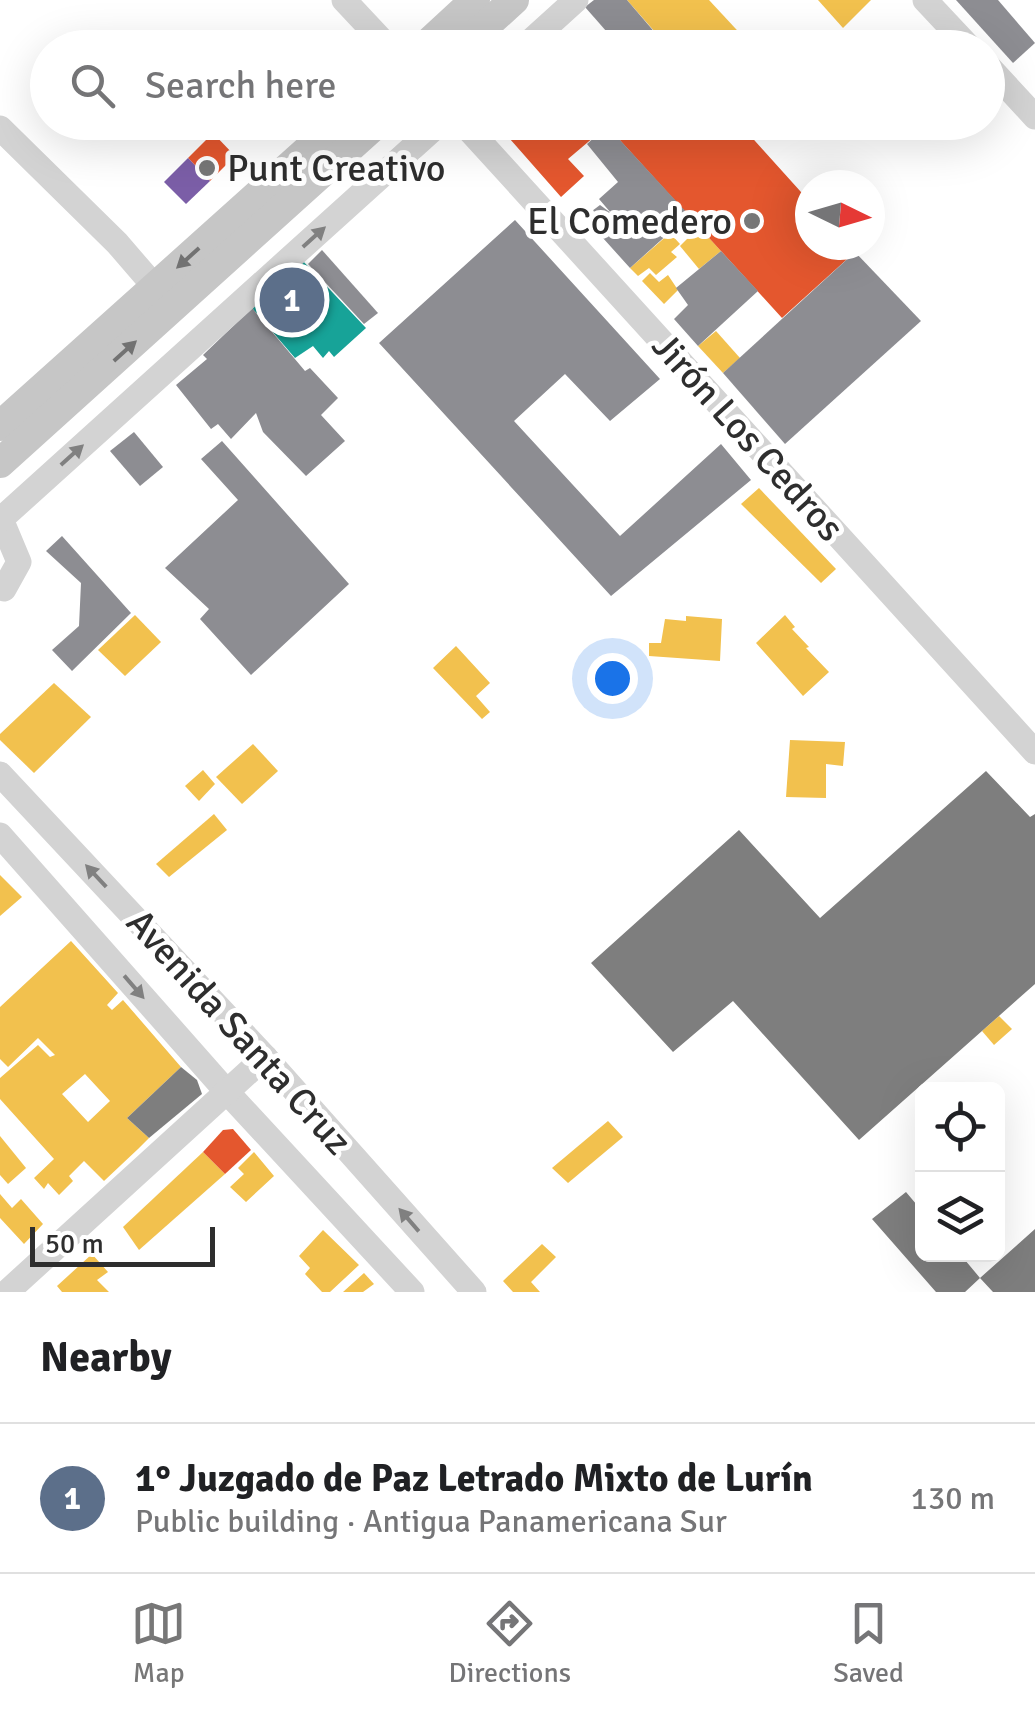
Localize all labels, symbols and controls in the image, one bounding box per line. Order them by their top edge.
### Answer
search box [30,30,1005,140]
icon: search [65,58,120,113]
text: Search here [145,62,337,109]
place label: Punt Creativo [227,145,445,192]
marker: Punt Creativo [196,157,218,179]
north arrow [795,170,885,260]
place label: El Comedero [527,198,732,245]
marker: El Comedero [741,210,763,232]
one-way arrow [302,226,326,249]
one-way arrow [176,246,201,268]
pin: 1 [260,262,324,338]
street label: Jirón Los Cedros [642,323,854,551]
one-way arrow [113,340,137,363]
one-way arrow [60,444,84,467]
your location [587,653,638,704]
one-way arrow [85,864,108,888]
street label: Avenida Santa Cruz [116,900,362,1164]
one-way arrow [123,974,145,999]
map controls [915,1082,1005,1262]
button: locate [915,1082,1005,1172]
button: layers [915,1172,1005,1262]
one-way arrow [398,1208,420,1233]
scale bar [30,1222,215,1266]
text: 50 m [45,1227,104,1261]
text: Nearby [40,1332,172,1383]
text: 1° Juzgado de Paz Letrado Mixto de Lurín [135,1455,813,1502]
text: 1 [64,1479,81,1518]
text: 130 m [911,1479,995,1518]
text: Public building · Antigua Panamericana Sur [135,1502,727,1541]
tab: Map [131,1596,186,1690]
tab: Directions [449,1596,571,1690]
tab: Saved [833,1596,904,1690]

